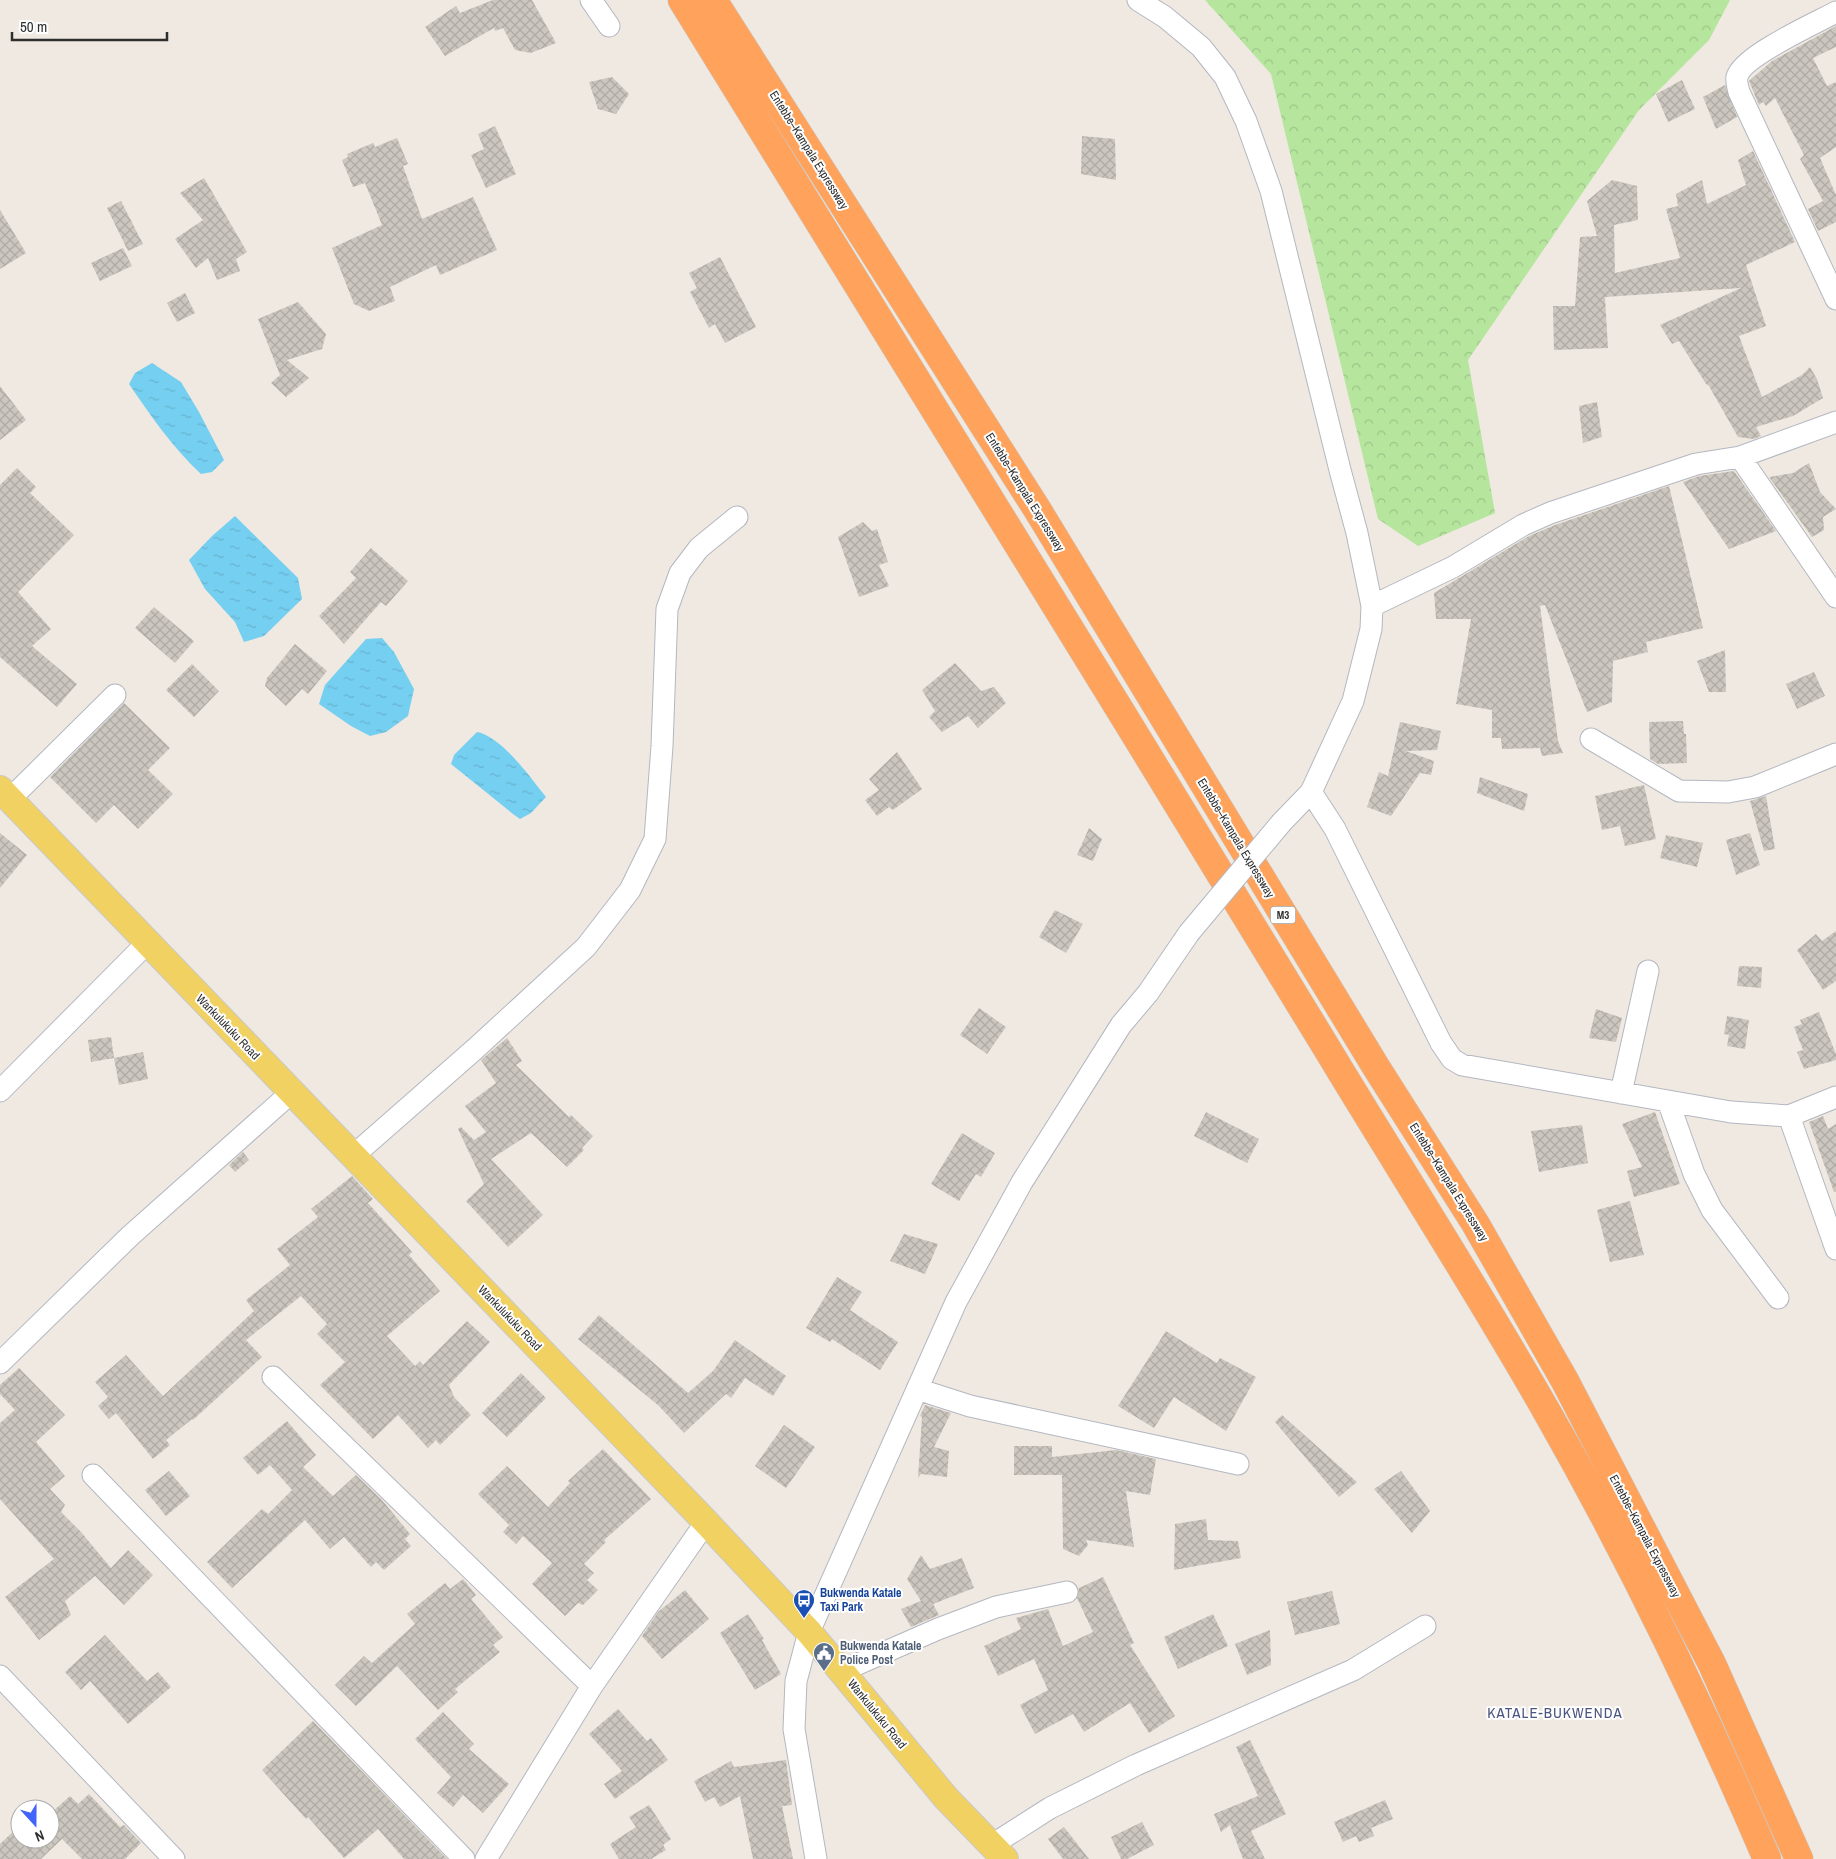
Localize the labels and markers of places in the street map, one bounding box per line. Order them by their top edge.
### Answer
place label: Bukwenda Katale Taxi Park [820,1585,902,1615]
bus stop icon: Bukwenda Katale Taxi Park [792,1588,816,1619]
place label: Bukwenda Katale Police Post [840,1638,922,1668]
public building icon: Bukwenda Katale Police Post [812,1641,836,1672]

